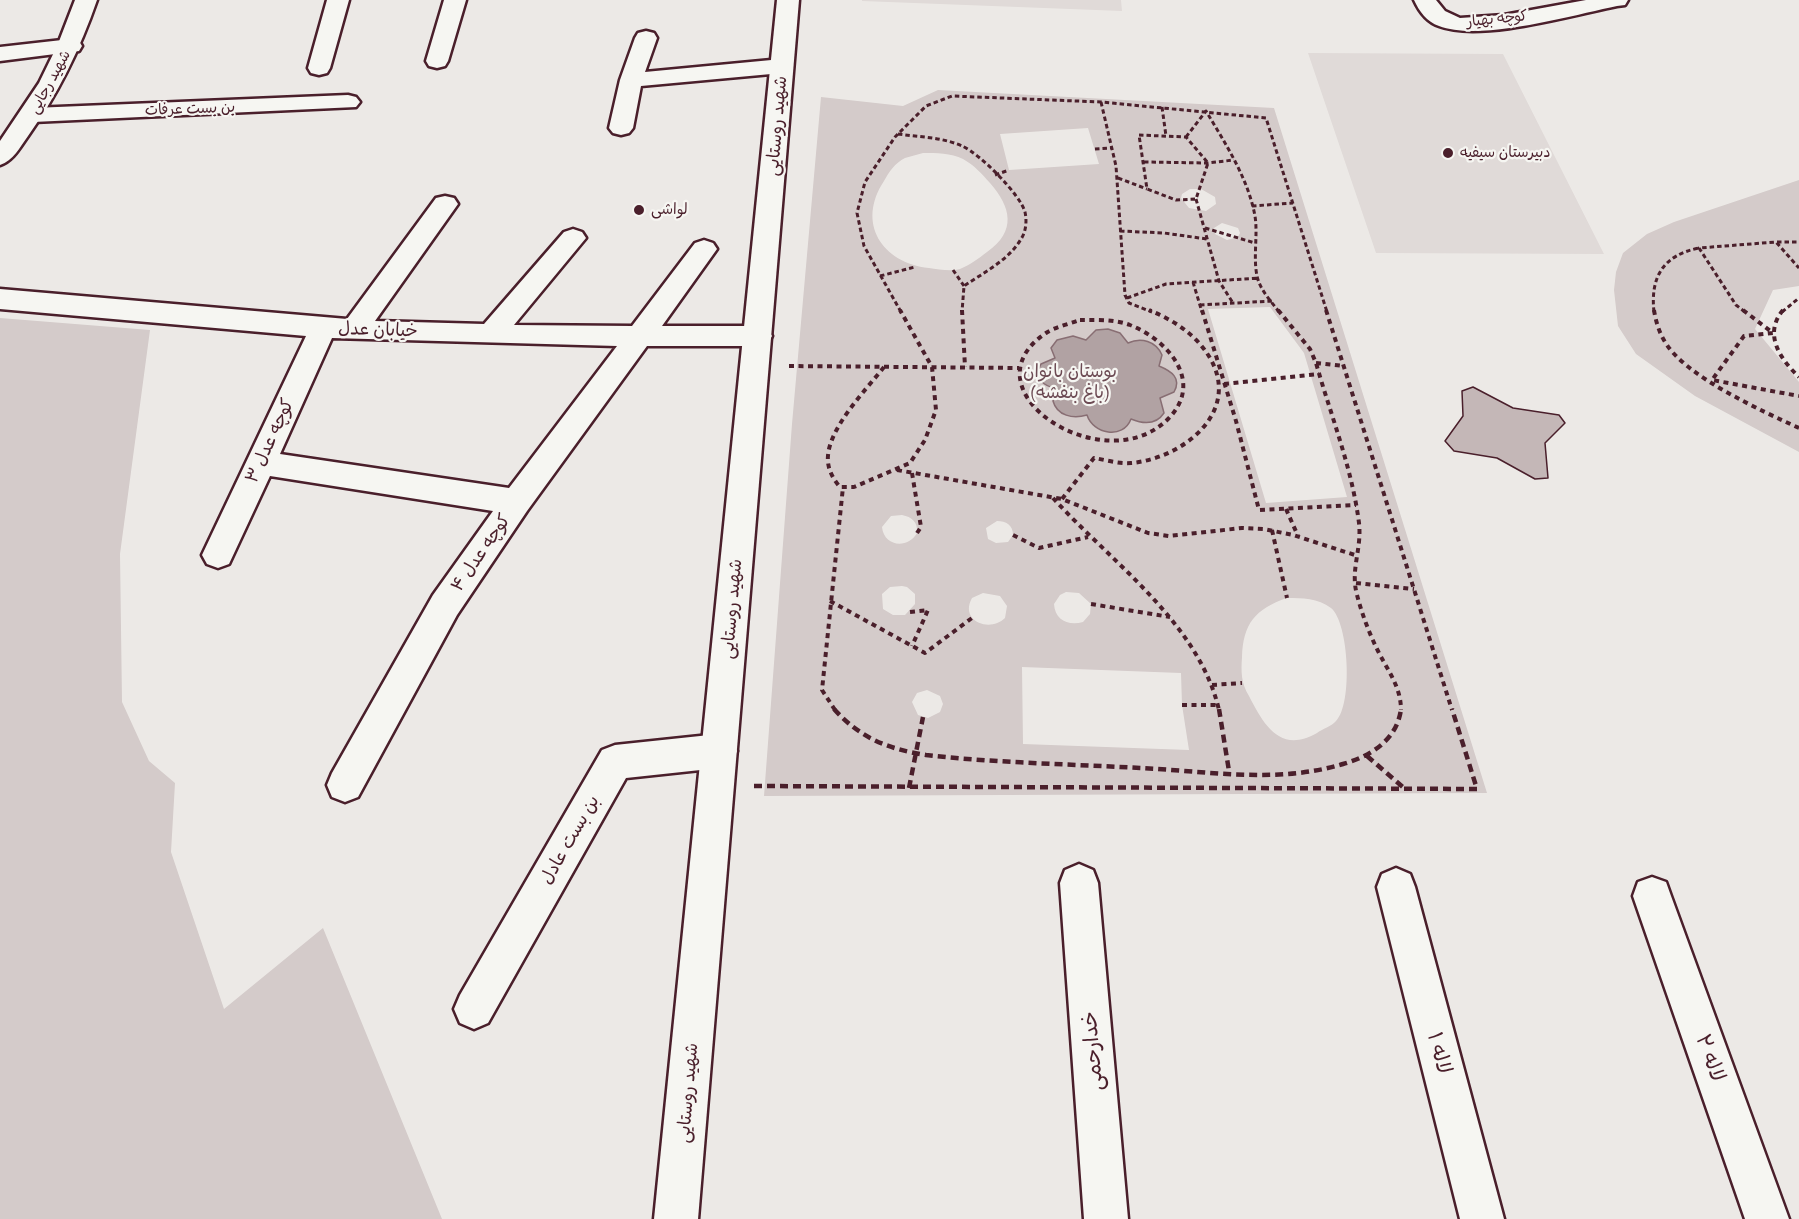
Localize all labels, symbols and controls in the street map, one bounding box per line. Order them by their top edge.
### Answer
street label: کوچه بهیار [1466,7,1528,31]
street label: شهید رجایی [25,47,75,117]
street label: شهید روستایی [762,75,792,177]
street label: بن بست عرفات [145,98,235,120]
place label: دبیرستان سیفیه [1460,144,1551,162]
marker: دبیرستان سیفیه [1441,146,1455,160]
place label: لواشی [651,201,688,219]
marker: لواشی [632,203,646,217]
street label: خیابان عدل [338,318,418,342]
park label: بوستان بانوان (باغ بنفشه) [1023,361,1117,404]
street label: کوچه عدل ۳ [241,395,299,487]
street label: کوچه عدل ۴ [446,510,516,596]
street label: شهید روستایی [717,558,747,660]
street label: بن بست عادل [536,792,604,888]
street label: خدارحمی [1077,1010,1109,1092]
street label: لاله ۱ [1421,1029,1457,1077]
street label: لاله ۲ [1690,1031,1730,1085]
street label: شهید روستایی [673,1042,703,1144]

